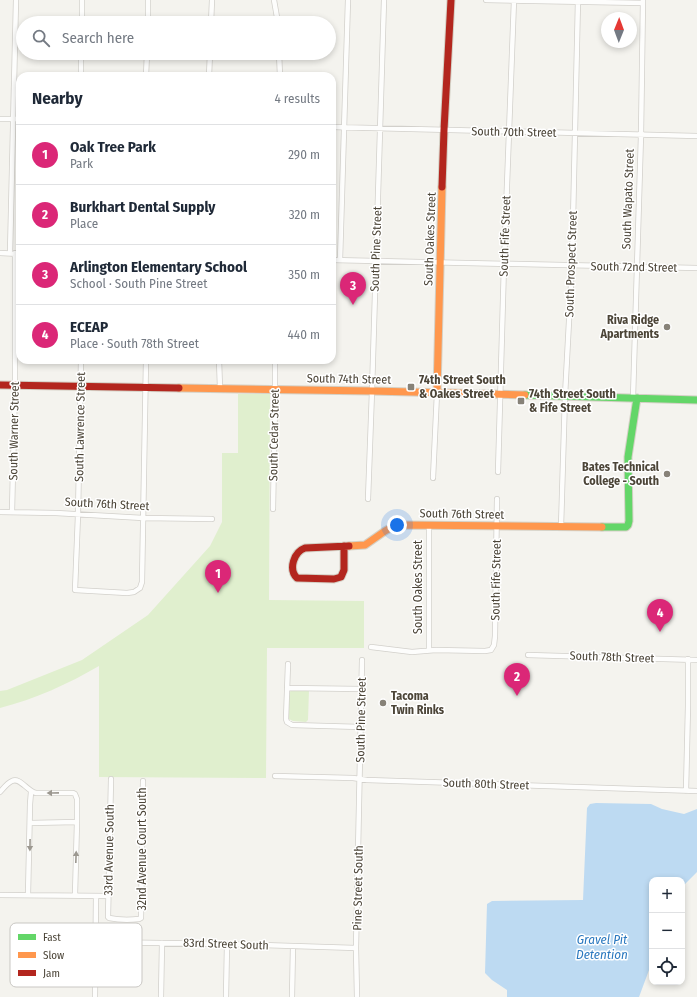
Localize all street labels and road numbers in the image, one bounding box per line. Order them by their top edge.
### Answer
street label: South 70th Street [471,124,557,140]
street label: South Wapato Street [619,148,637,250]
street label: South Oakes Street [421,192,439,286]
street label: South Fife Street [497,195,513,277]
street label: South Pine Street [368,206,384,292]
street label: South Prospect Street [562,210,580,318]
street label: South 72nd Street [591,259,678,275]
street label: South 74th Street [307,371,391,387]
street label: South Lawrence Street [72,372,88,482]
street label: South Warner Street [6,381,22,481]
street label: South Cedar Street [266,389,282,481]
street label: South 76th Street [64,495,150,513]
street label: South 76th Street [420,506,505,522]
street label: South Fife Street [488,539,504,621]
street label: South Oakes Street [411,540,425,634]
street label: South 78th Street [569,649,655,665]
street label: South Pine Street [353,677,369,763]
street label: South 80th Street [443,775,530,793]
street label: 32nd Avenue Court South [135,787,149,911]
street label: 33rd Avenue South [101,804,117,896]
street label: Pine Street South [350,845,366,931]
street label: 83rd Street South [183,936,269,952]

